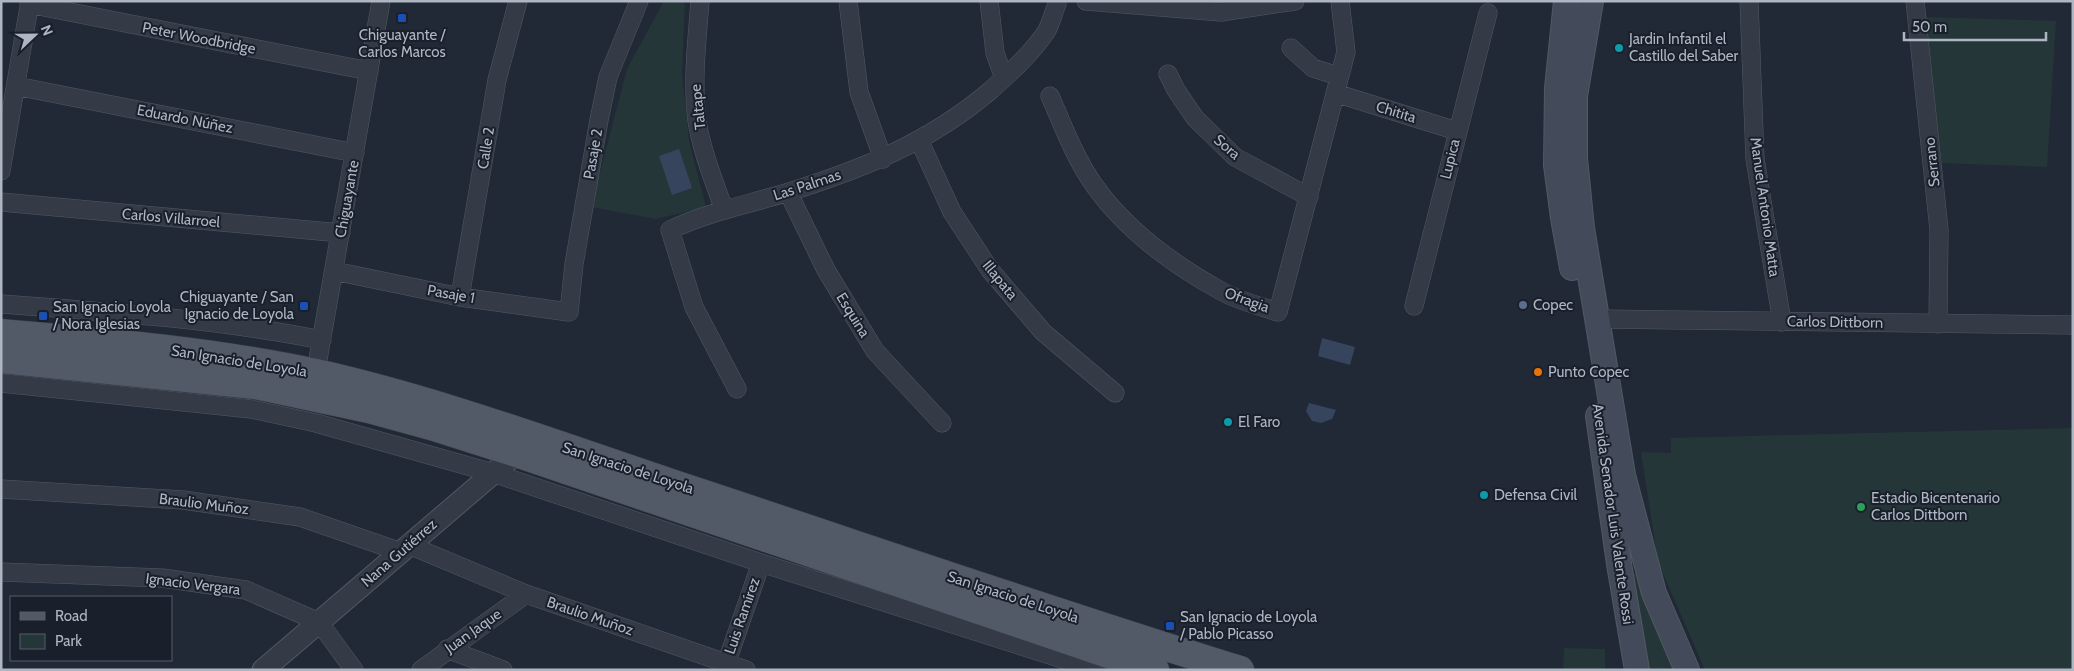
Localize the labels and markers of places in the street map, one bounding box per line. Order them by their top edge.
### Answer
marker: Chiguayante / Carlos Marcos [396,12,408,24]
place label: Chiguayante / Carlos Marcos [358,26,446,61]
place label: Jardin Infantil el Castillo del Saber [1628,30,1738,65]
marker: Jardin Infantil el Castillo del Saber [1613,42,1625,54]
place label: Chiguayante / San Ignacio de Loyola [180,288,295,323]
place label: Copec [1533,296,1573,314]
place label: San Ignacio Loyola / Nora Iglesias [52,298,172,333]
marker: Copec [1517,299,1529,311]
marker: Chiguayante / San Ignacio de Loyola [298,300,310,312]
marker: San Ignacio Loyola / Nora Iglesias [37,310,49,322]
place label: Punto Copec [1548,363,1630,381]
marker: Punto Copec [1532,366,1544,378]
place label: El Faro [1238,413,1280,431]
marker: El Faro [1222,416,1234,428]
place label: Defensa Civil [1494,486,1578,504]
marker: Defensa Civil [1478,489,1490,501]
place label: Estadio Bicentenario Carlos Dittborn [1871,489,2000,524]
marker: Estadio Bicentenario Carlos Dittborn [1855,501,1867,513]
place label: San Ignacio de Loyola / Pablo Picasso [1179,608,1318,643]
marker: San Ignacio de Loyola / Pablo Picasso [1164,620,1176,632]

